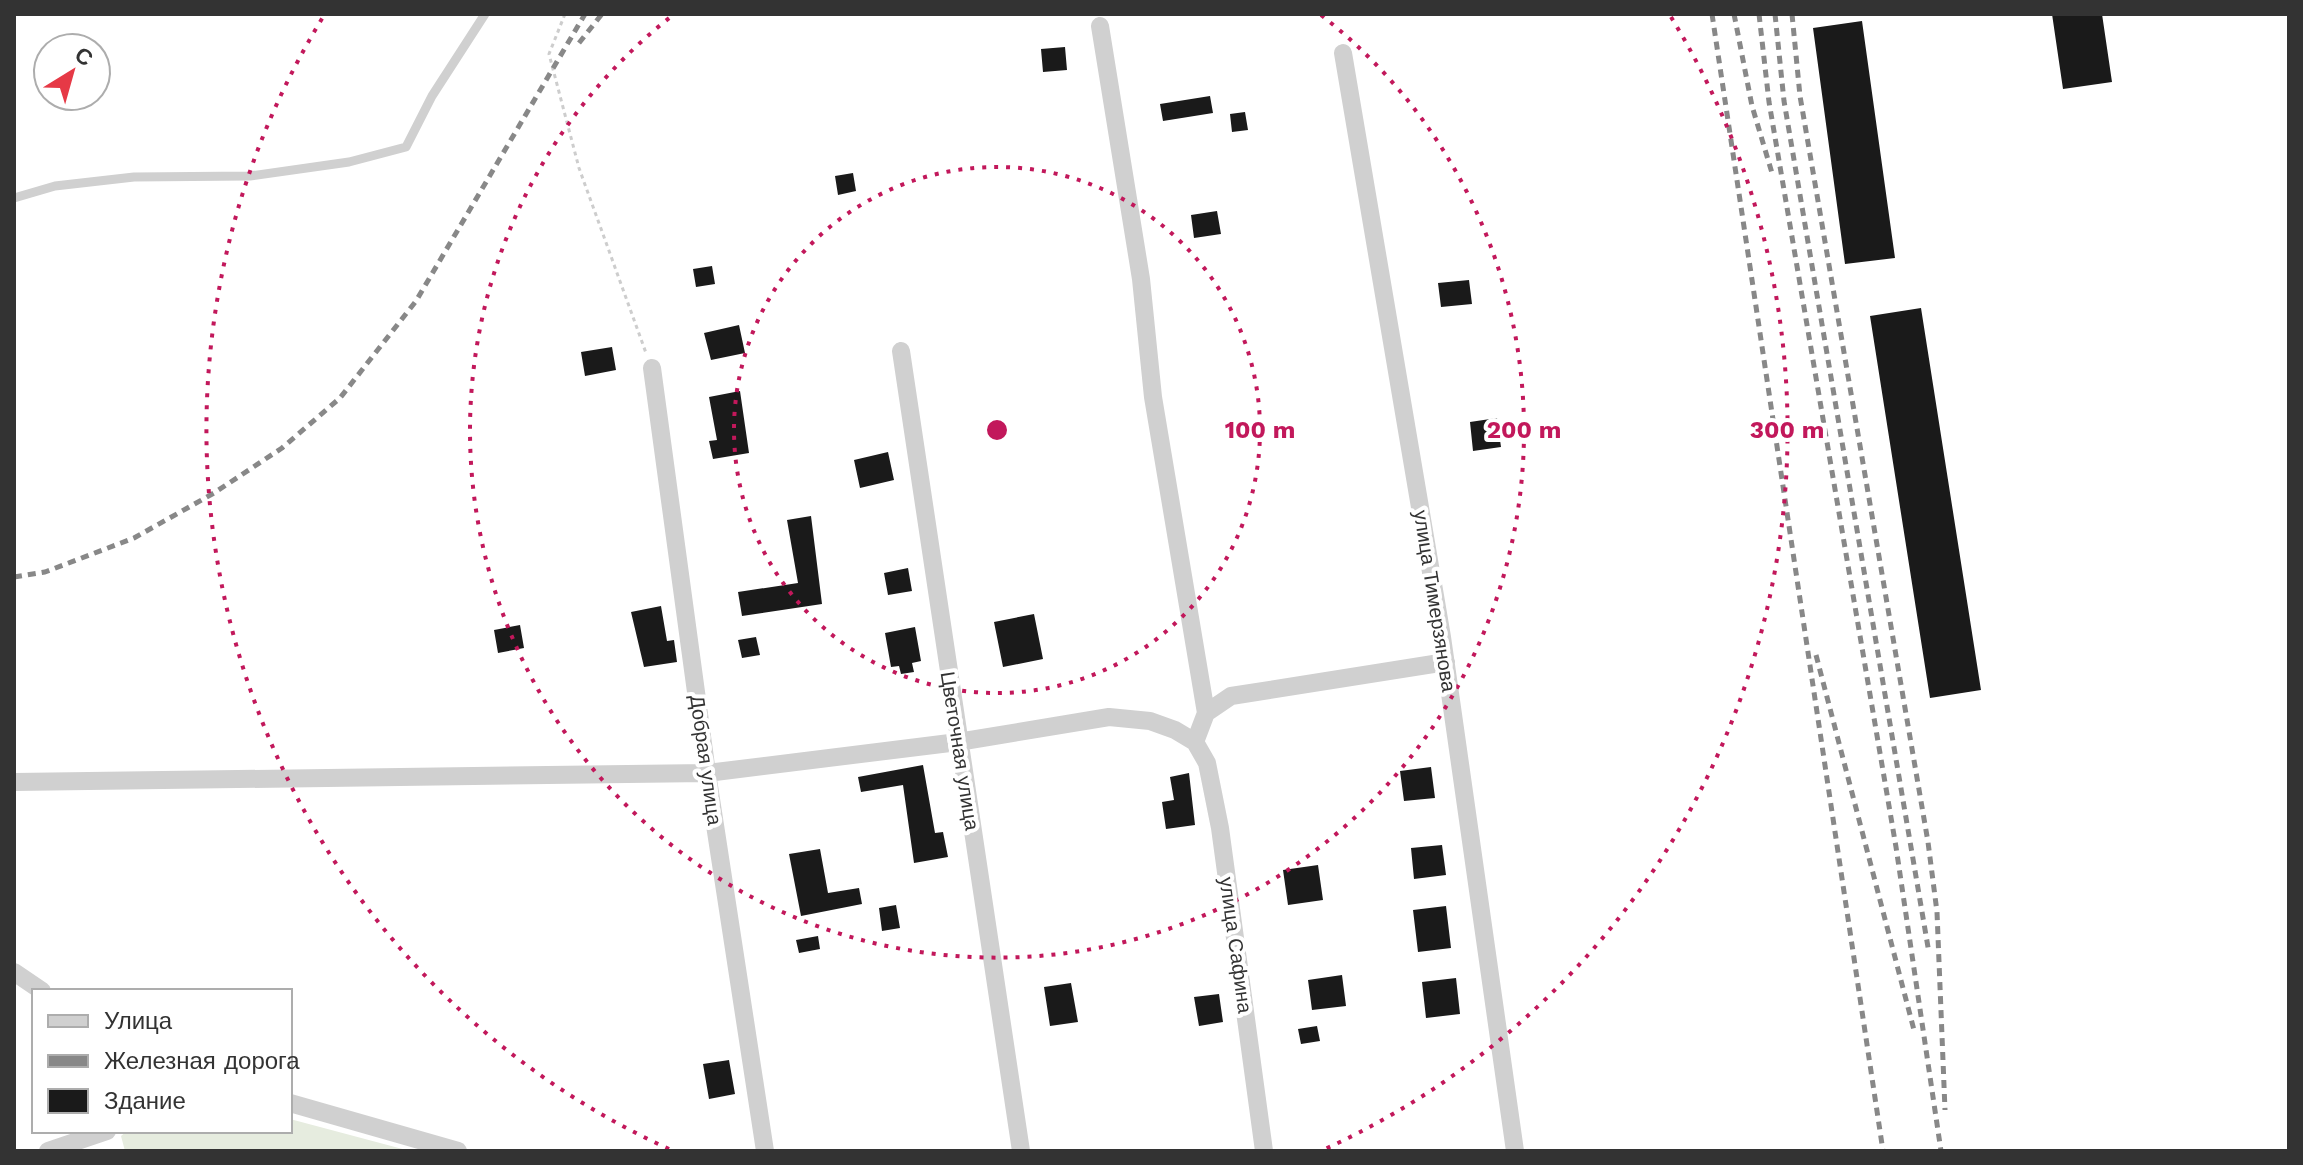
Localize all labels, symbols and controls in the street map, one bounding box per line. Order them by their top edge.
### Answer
north arrow [32,32,112,112]
text: С [70,42,98,71]
centre of rings [983,416,1011,444]
text: 100 m [1225,416,1295,444]
text: 200 m [1487,416,1561,444]
text: 300 m [1750,416,1824,444]
street label: улица Тимерзянова [1409,508,1461,694]
street label: Цветочная улица [936,670,985,833]
street label: Добрая улица [685,693,727,828]
street label: улица Сафина [1215,875,1258,1016]
legend [32,989,292,1133]
text: Улица [104,1007,173,1035]
text: Железная дорога [104,1047,300,1075]
text: Здание [104,1087,186,1115]

